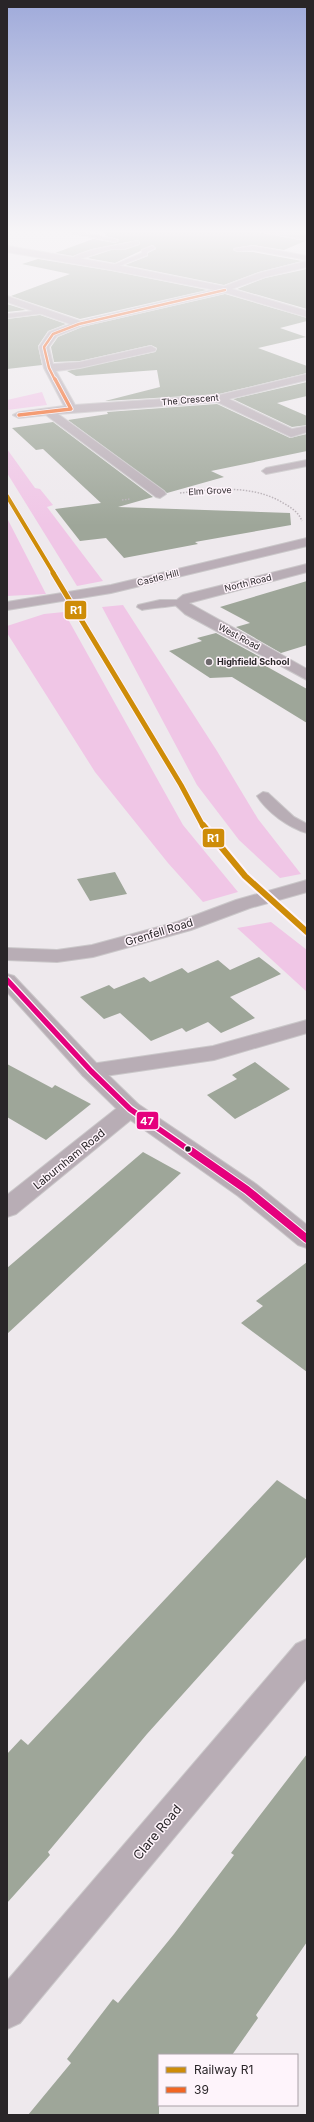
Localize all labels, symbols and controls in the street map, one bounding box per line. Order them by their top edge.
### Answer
street label: The Crescent [161,392,219,407]
street label: Elm Grove [188,484,232,497]
street label: Castle Hill [136,567,180,588]
street label: North Road [223,571,273,594]
line badge: R1 [64,600,87,620]
text: R1 [70,603,82,617]
street label: West Road [217,621,262,652]
place label: Highfield School [217,656,289,667]
marker: Highfield School [204,657,214,667]
line badge: R1 [202,828,225,848]
text: R1 [207,831,219,845]
street label: Grenfell Road [123,915,195,949]
line badge: 47 [136,1111,159,1130]
text: 47 [140,1114,154,1128]
street label: Laburnham Road [30,1126,108,1192]
unlabelled marker [183,1144,193,1154]
street label: Clare Road [129,1801,185,1863]
legend [158,2054,298,2106]
text: Railway R1 [194,2062,253,2077]
text: 39 [194,2082,209,2097]

